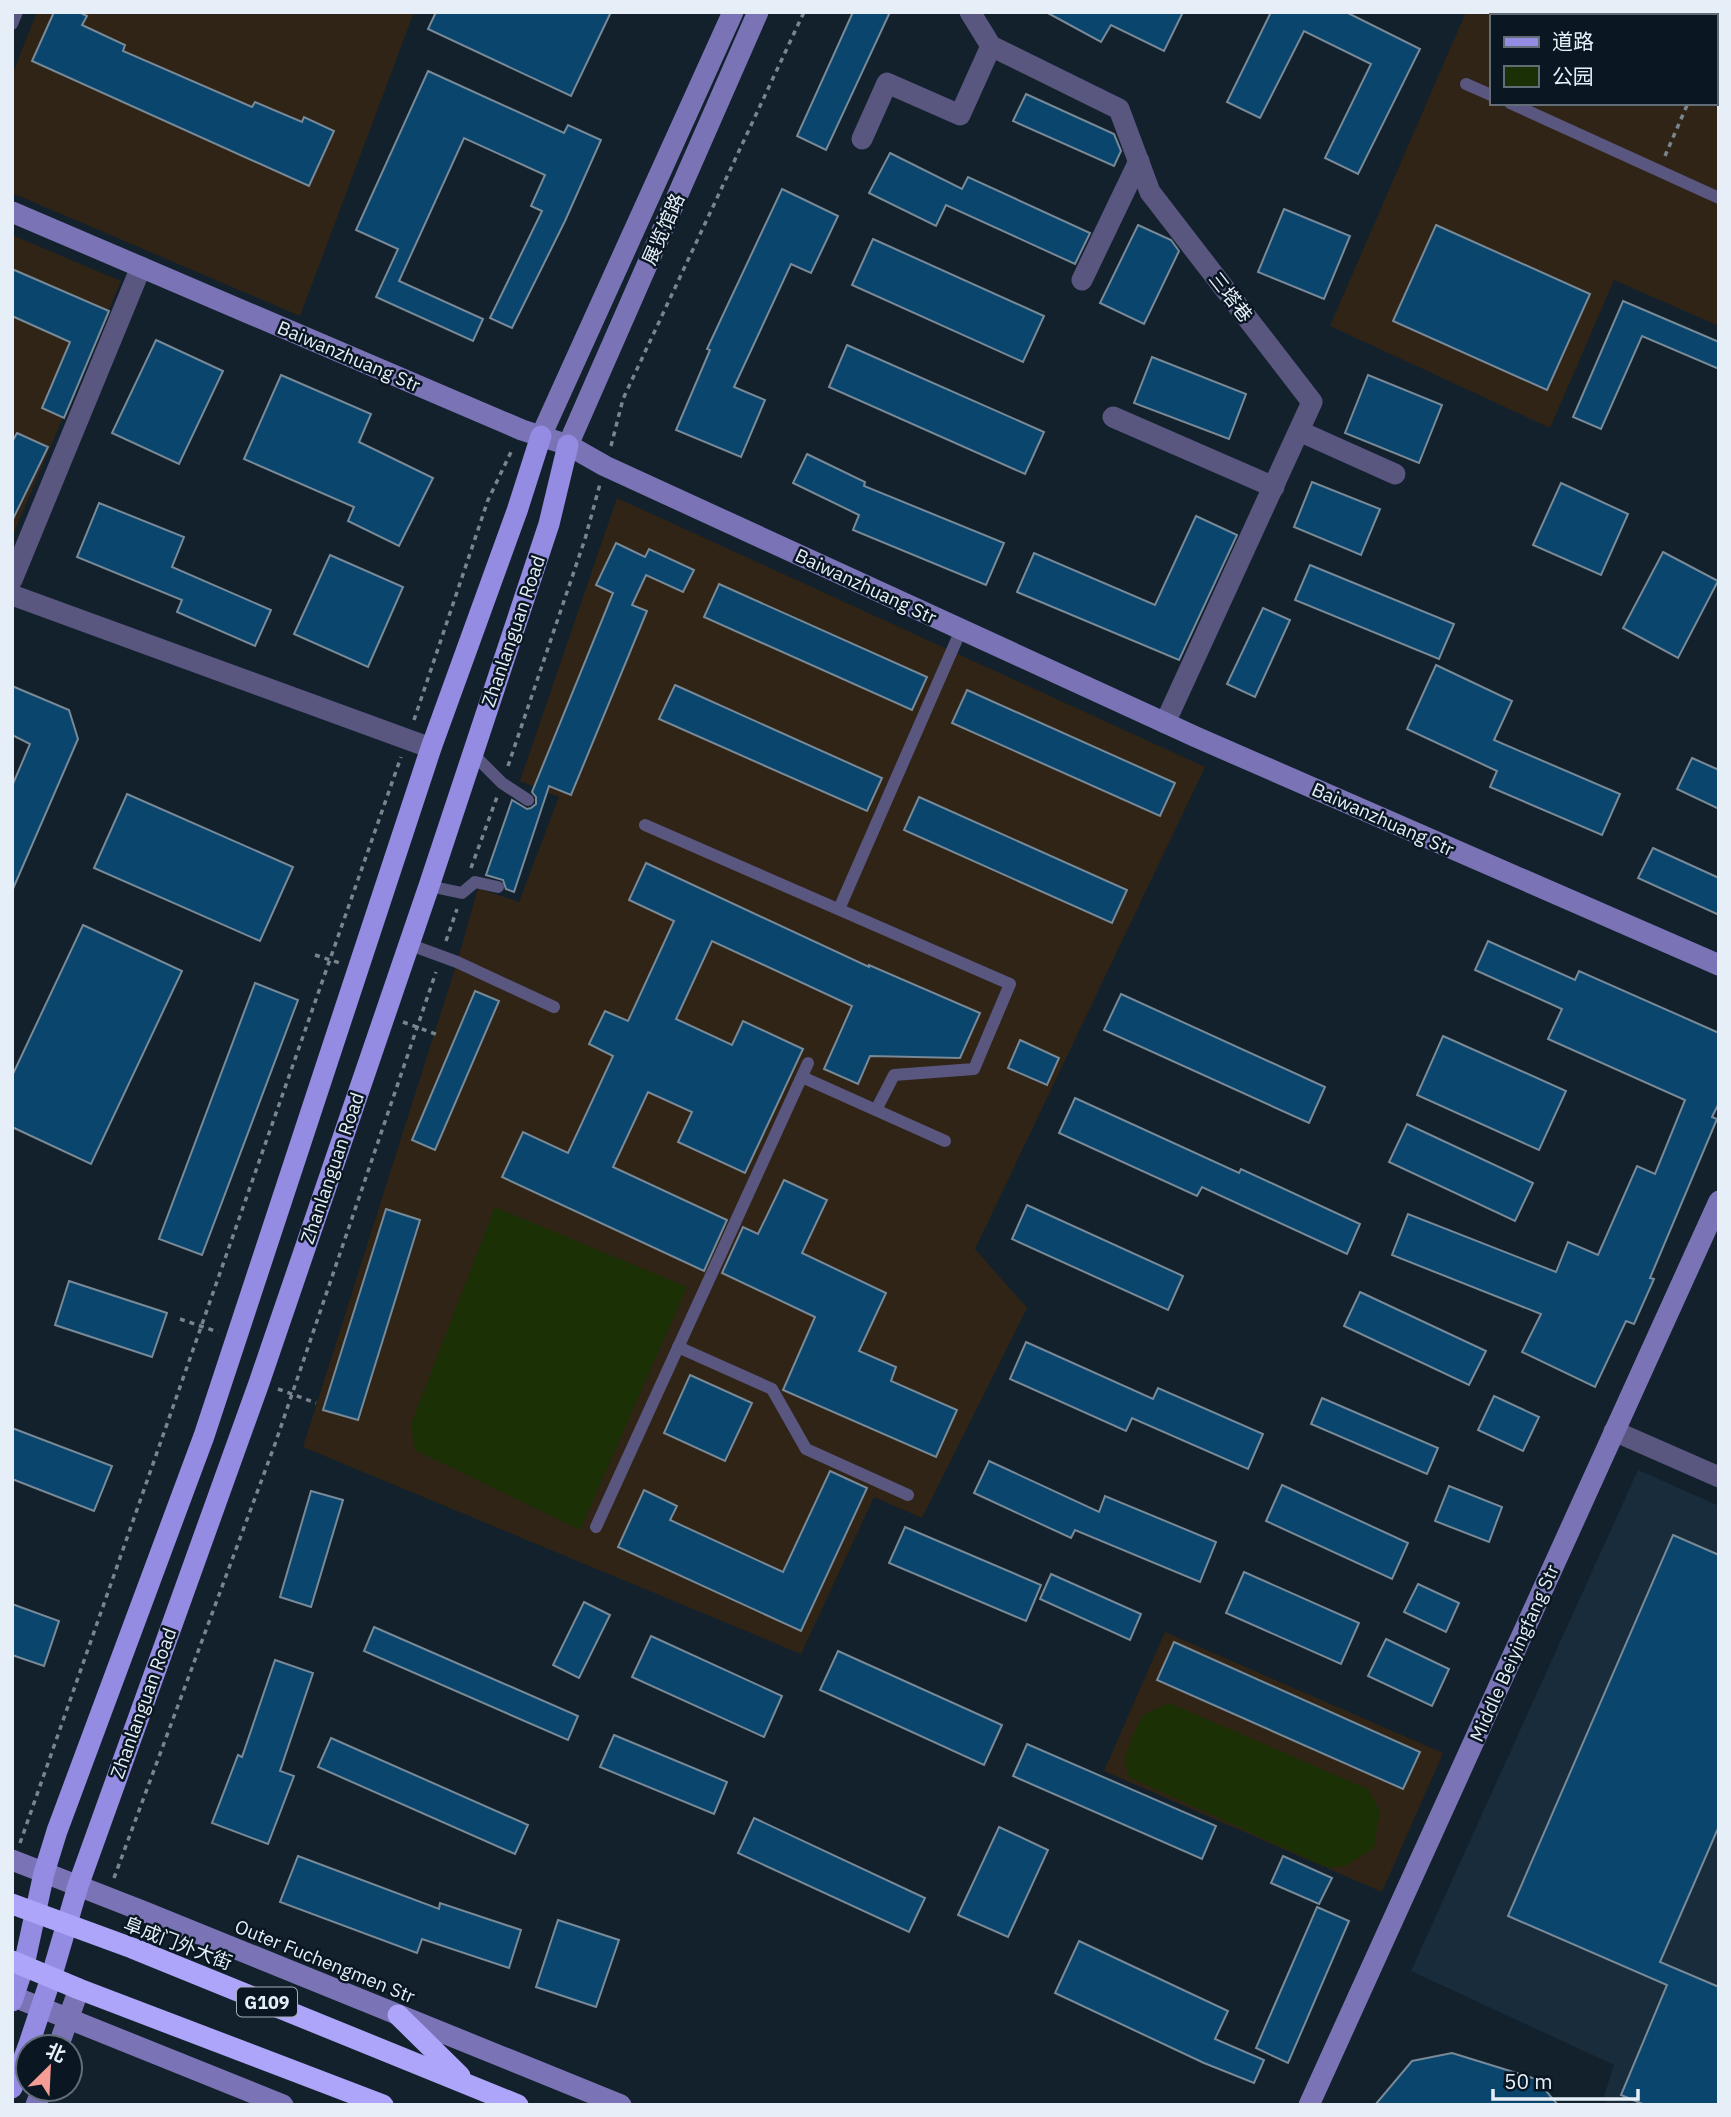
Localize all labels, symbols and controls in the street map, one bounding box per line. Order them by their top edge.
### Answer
legend [1490,14,1717,105]
text: 道路 [1552,27,1594,55]
text: 公园 [1552,62,1594,90]
street label: 展览馆路 [637,189,689,269]
street label: 三塔巷 [1204,267,1258,327]
street label: Baiwanzhuang Str [274,315,424,397]
street label: Baiwanzhuang Str [792,543,941,629]
street label: Zhanlanguan Road [476,552,550,710]
street label: Baiwanzhuang Str [1308,777,1458,861]
street label: Zhanlanguan Road [295,1089,369,1247]
street label: Middle Beiyingfang Str [1464,1561,1564,1745]
street label: Zhanlanguan Road [105,1624,181,1782]
street label: 阜成门外大街 [120,1911,236,1975]
street label: Outer Fuchengmen Str [231,1914,419,2008]
road number: G109 [237,1988,297,2016]
north arrow [14,2033,84,2103]
text: 北 [42,2038,69,2067]
scale bar [1493,2058,1638,2102]
text: 50 m [1504,2067,1553,2095]

